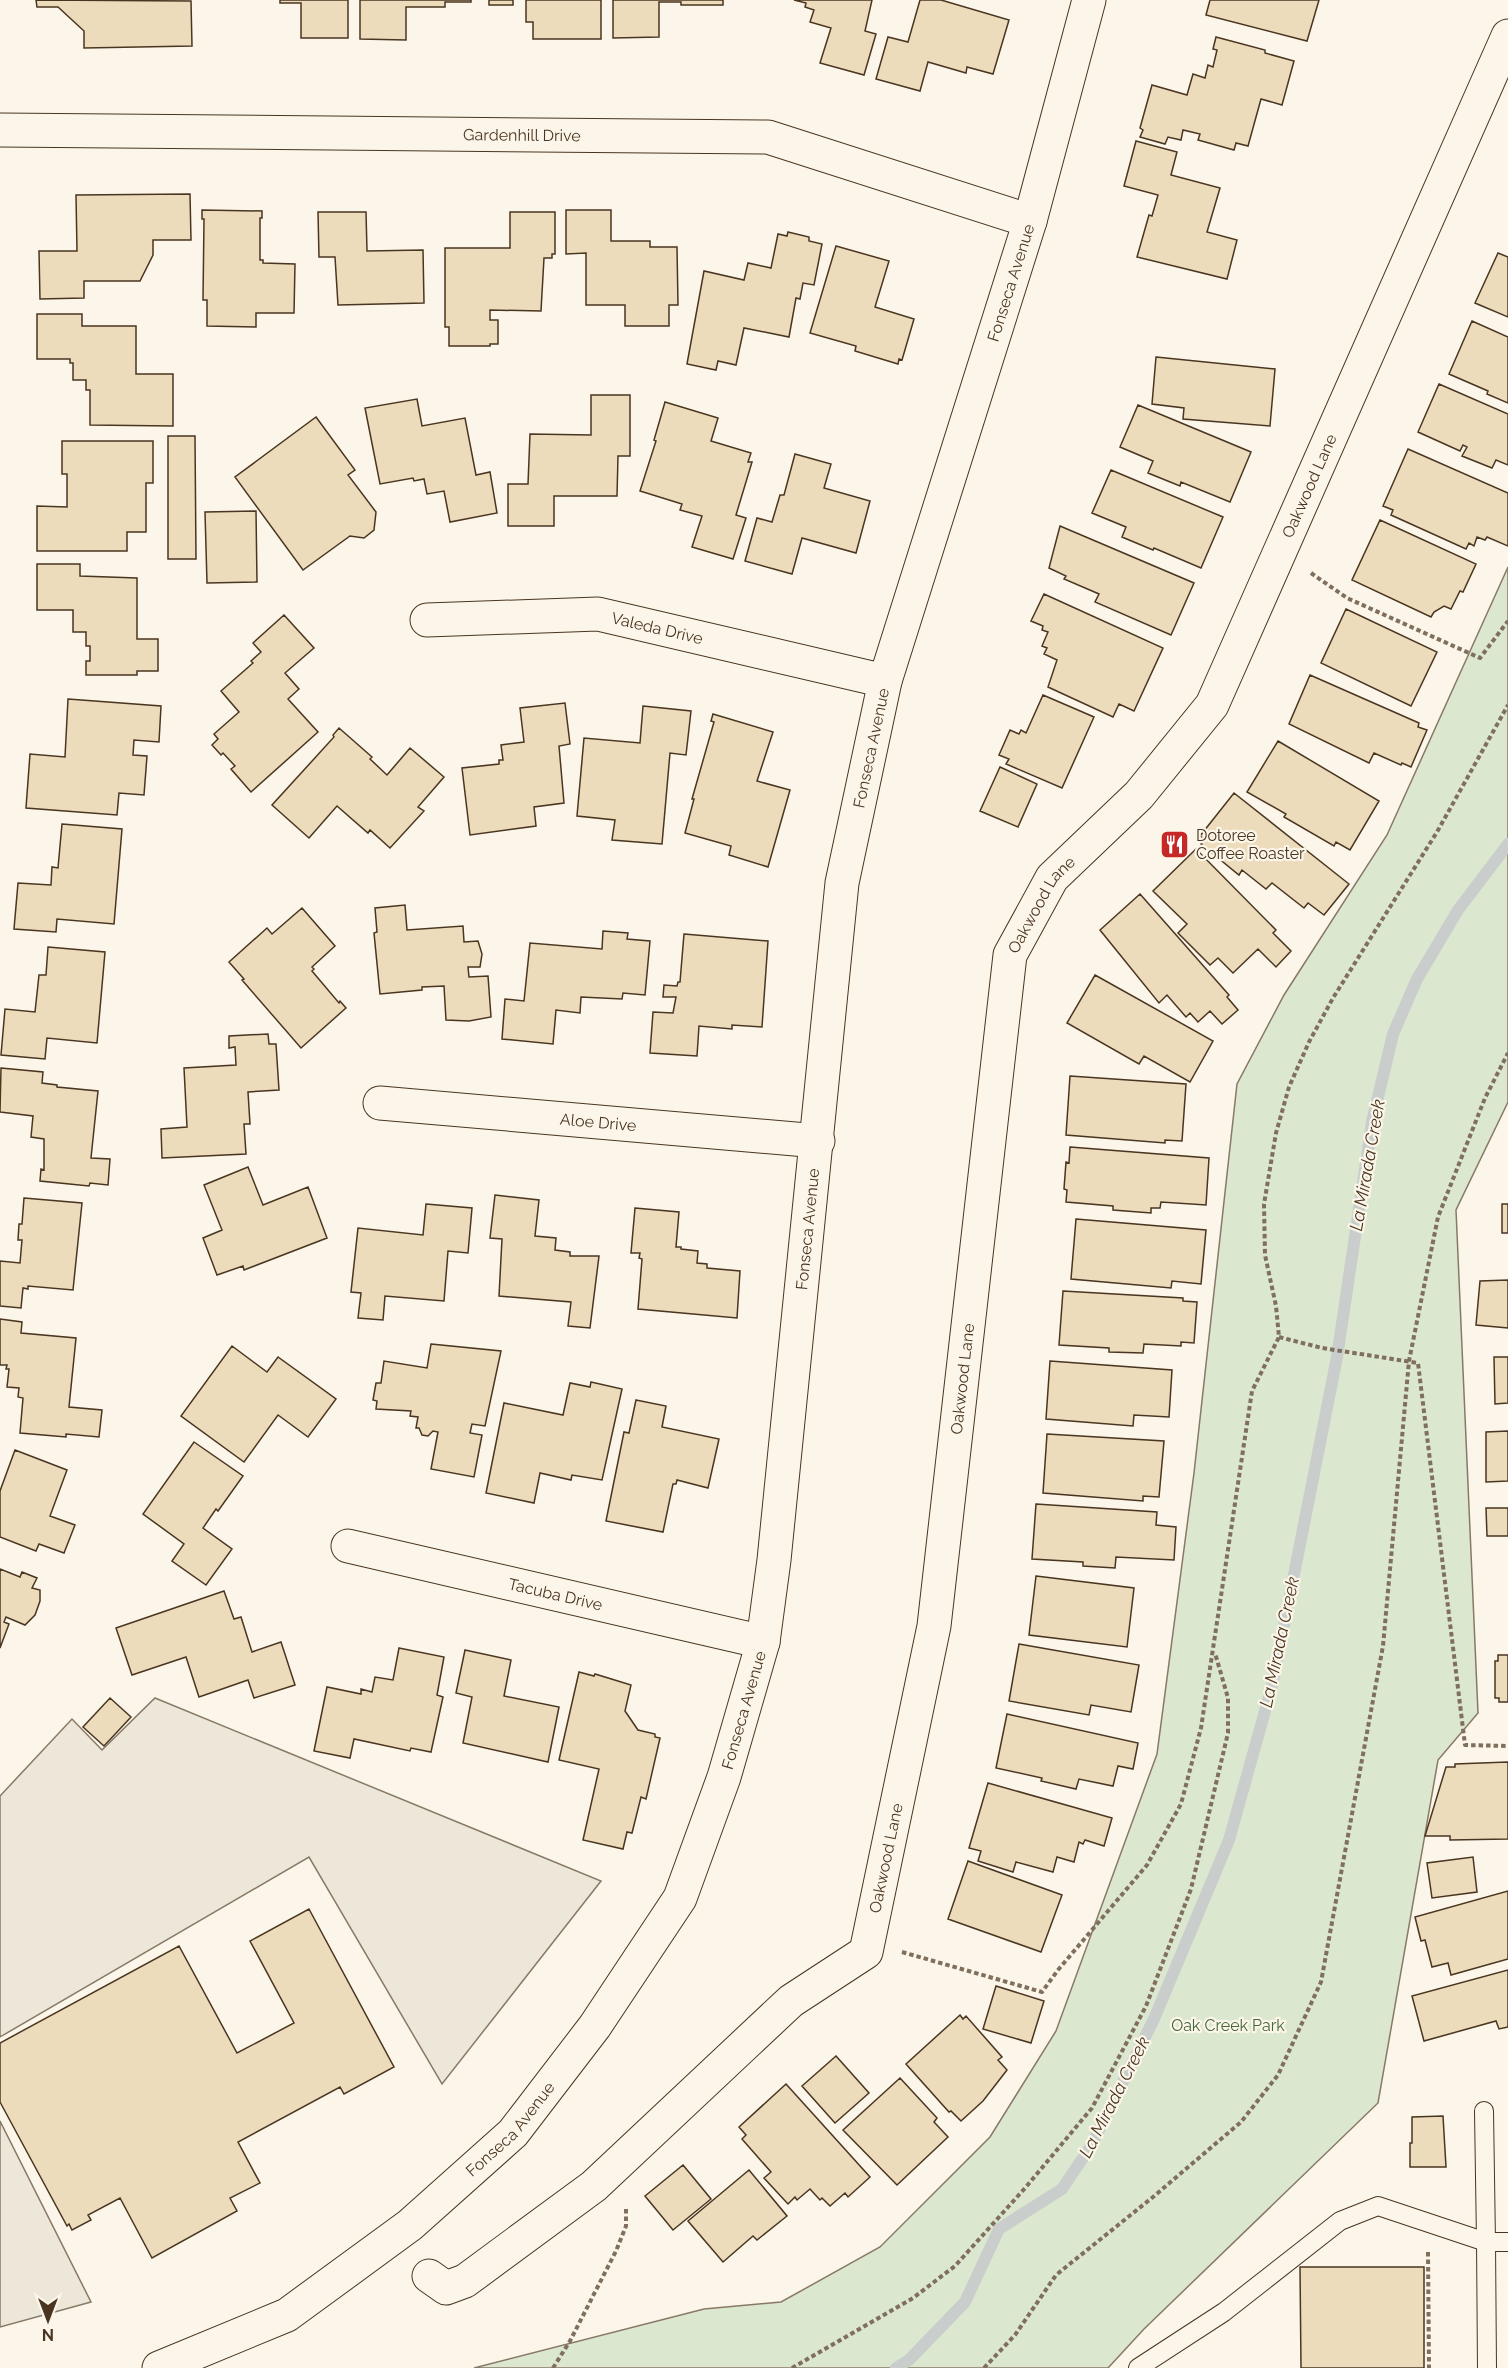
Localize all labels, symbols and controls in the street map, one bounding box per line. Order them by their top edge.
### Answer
street label: Gardenhill Drive [463,125,581,145]
street label: Fonseca Avenue [983,222,1038,344]
street label: Oakwood Lane [1278,431,1340,541]
street label: Valeda Drive [610,608,705,648]
street label: Fonseca Avenue [849,686,893,810]
place label: Dotoree Coffee Roaster [1196,826,1305,863]
restaurant icon: Dotoree Coffee Roaster [1159,828,1191,860]
street label: Oakwood Lane [1003,852,1079,956]
water label: La Mirada Creek [1345,1097,1389,1232]
street label: Aloe Drive [559,1109,637,1135]
street label: Fonseca Avenue [792,1167,823,1291]
street label: Oakwood Lane [946,1322,978,1435]
street label: Tacuba Drive [507,1574,604,1614]
water label: La Mirada Creek [1255,1574,1303,1709]
street label: Fonseca Avenue [717,1649,769,1771]
street label: Oakwood Lane [865,1801,906,1915]
park label: Oak Creek Park [1171,2016,1285,2035]
water label: La Mirada Creek [1074,2033,1154,2161]
street label: Fonseca Avenue [462,2078,558,2180]
north arrow [18,2290,78,2350]
text: N [42,2325,54,2344]

